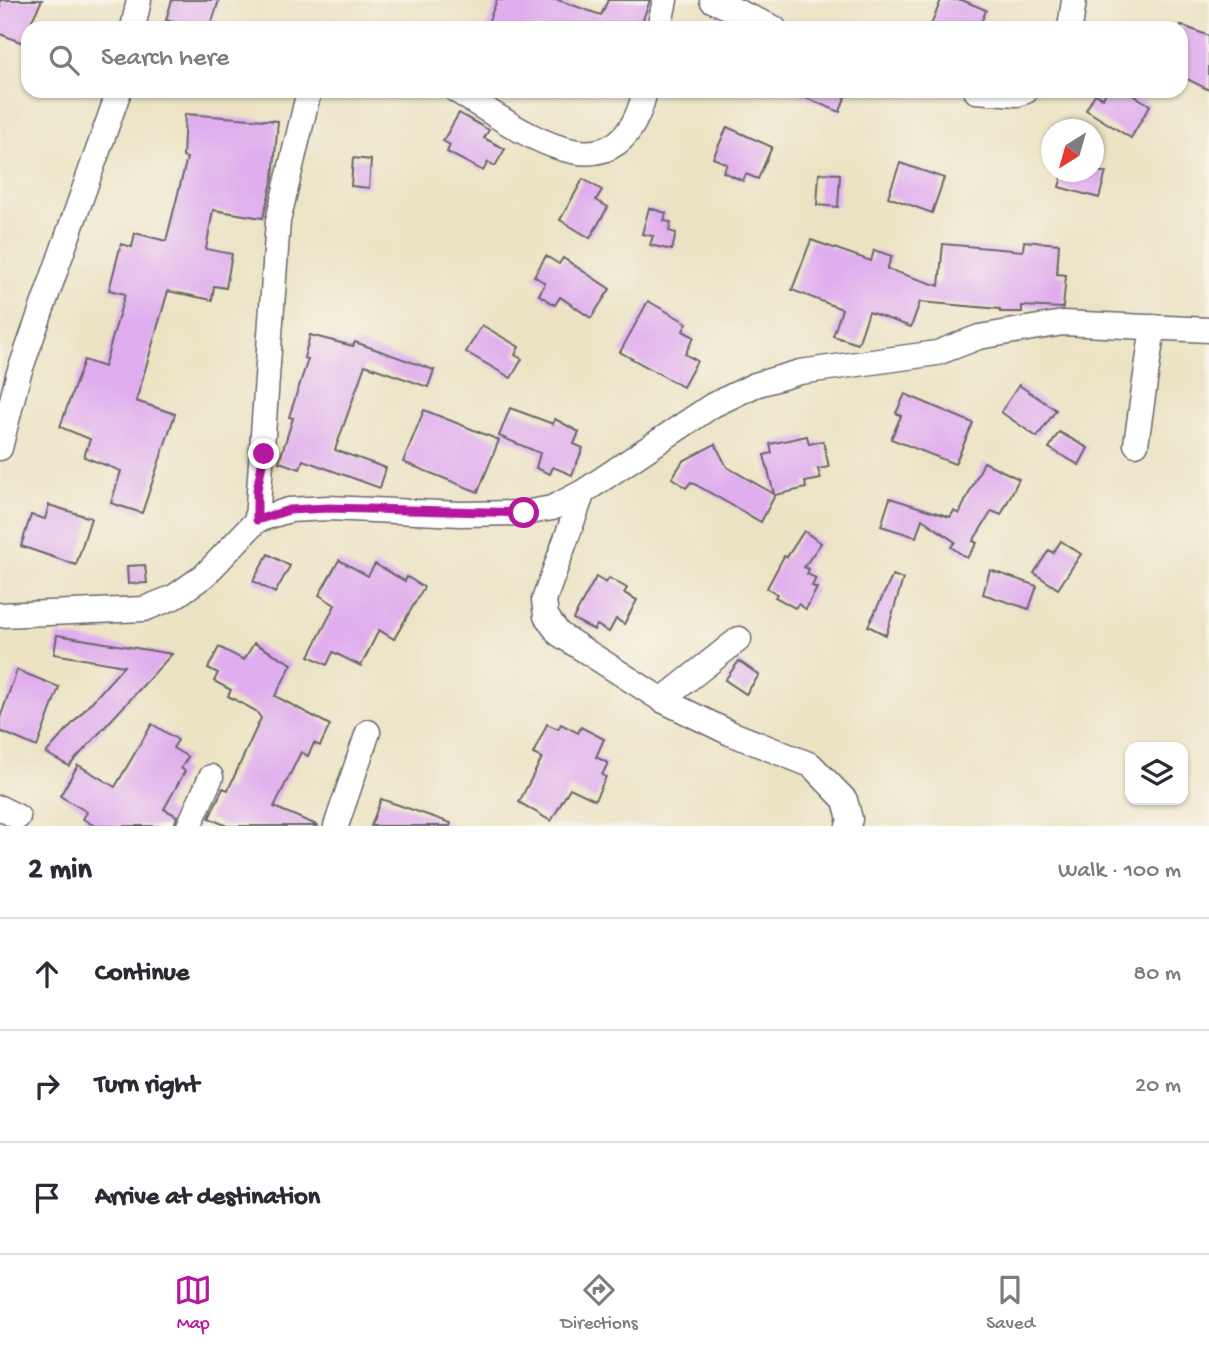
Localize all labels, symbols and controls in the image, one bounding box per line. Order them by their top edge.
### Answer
search box [21,21,1188,98]
icon: search [45,41,83,79]
text: Search here [101,44,229,75]
north arrow [1041,119,1104,182]
route end [248,438,279,469]
route start [508,497,539,528]
map controls [1125,742,1188,805]
button: layers [1125,742,1188,805]
text: 2 min [28,854,92,889]
text: Walk · 100 m [1058,858,1181,885]
icon: ahead [28,955,66,993]
text: Continue [95,959,189,990]
text: 80 m [1134,961,1181,988]
icon: right [28,1067,66,1105]
text: Turn right [95,1071,199,1102]
text: 20 m [1135,1073,1181,1100]
icon: arrive [28,1179,66,1217]
text: Arrive at destination [95,1183,320,1214]
tab: Map [174,1271,212,1336]
tab: Directions [561,1271,638,1336]
tab: Saved [986,1271,1035,1336]

